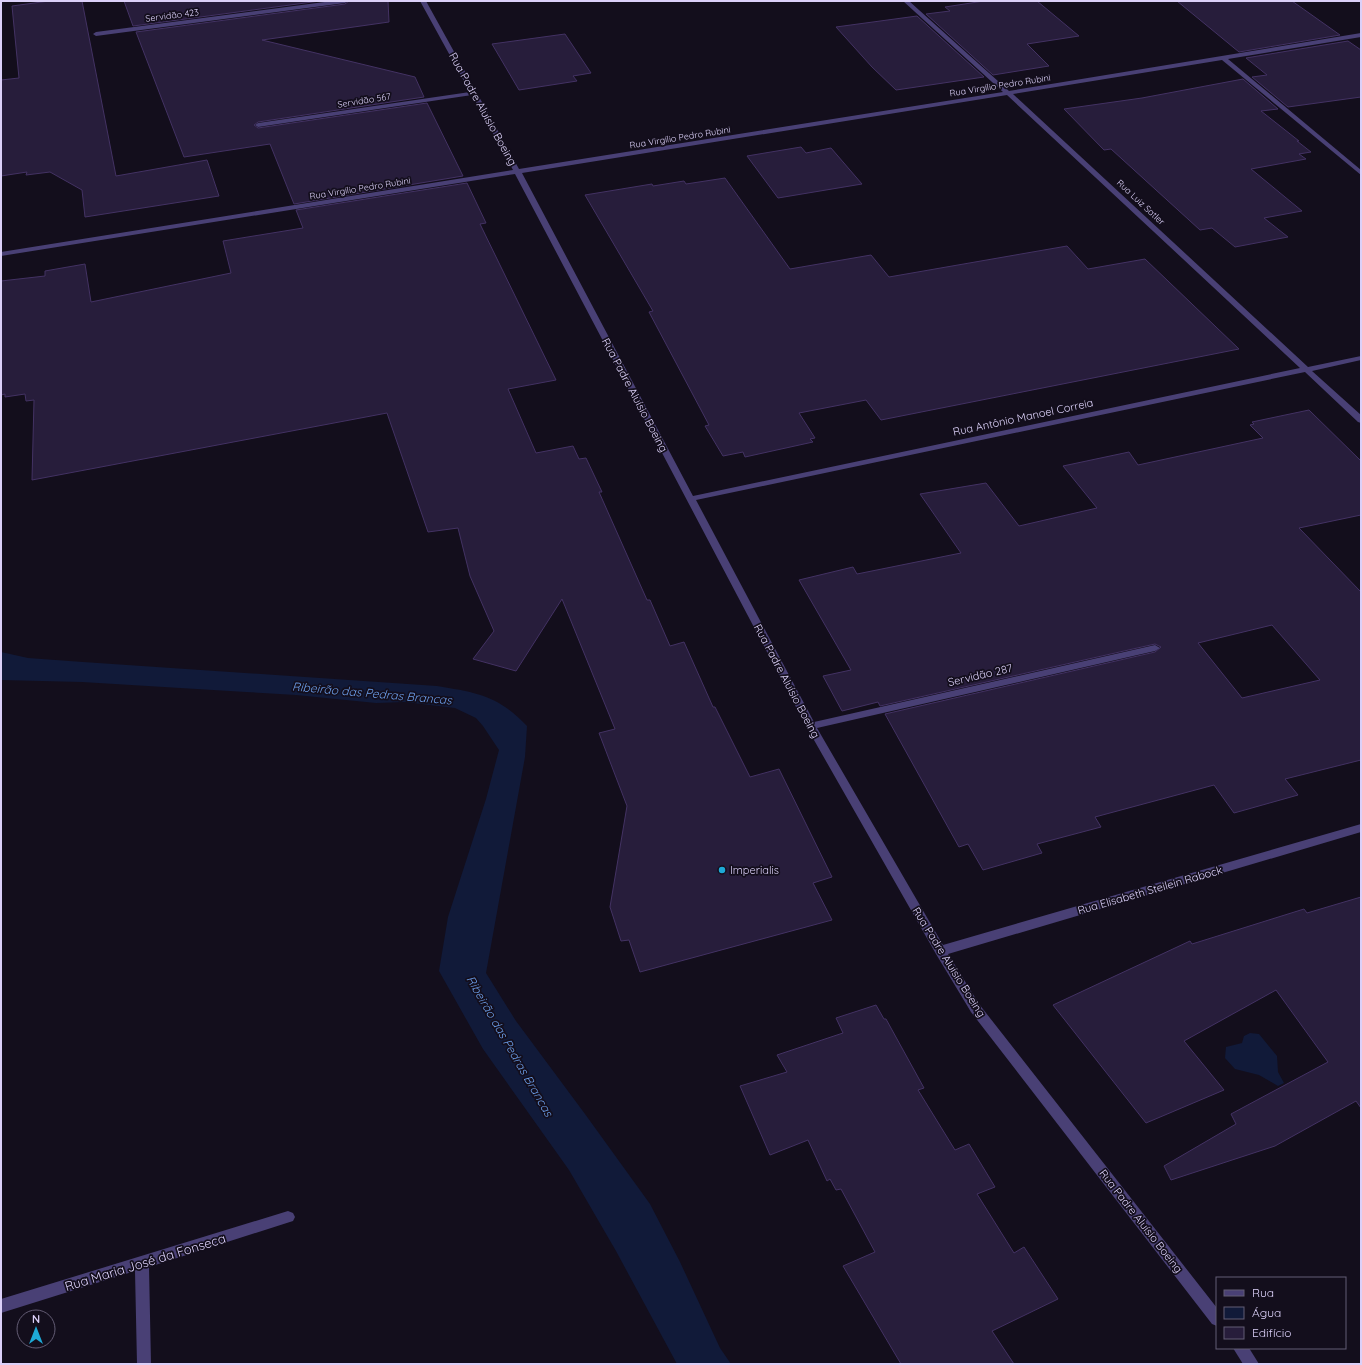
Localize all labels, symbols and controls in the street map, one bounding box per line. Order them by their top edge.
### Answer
street label: Servidão 423 [145,6,200,24]
street label: Rua Padre Aluísio Boeing [446,50,520,168]
street label: Rua Virgílio Pedro Rubini [949,72,1051,98]
street label: Servidão 567 [337,90,392,110]
street label: Rua Virgílio Pedro Rubini [629,124,731,150]
street label: Rua Virgílio Pedro Rubini [309,175,411,201]
street label: Rua Luiz Satler [1115,177,1168,227]
street label: Rua Padre Aluísio Boeing [599,336,671,454]
street label: Rua Antônio Manoel Correia [952,395,1094,439]
street label: Rua Padre Aluísio Boeing [751,622,823,740]
street label: Servidão 287 [946,661,1014,689]
water label: Ribeirão das Pedras Brancas [291,679,454,708]
place label: Imperialis [730,863,779,877]
street label: Rua Elisabeth Steilein Rabock [1076,863,1224,917]
marker: Imperialis [717,865,727,875]
street label: Rua Padre Aluísio Boeing [909,904,989,1020]
water label: Ribeirão das Pedras Brancas [463,973,557,1120]
street label: Rua Padre Aluísio Boeing [1096,1167,1186,1275]
street label: Rua Maria José da Fonseca [63,1230,227,1294]
legend [1216,1277,1346,1349]
text: Rua [1252,1285,1274,1300]
text: Água [1252,1305,1281,1320]
north arrow [16,1309,56,1349]
text: N [32,1312,40,1326]
text: Edifício [1252,1325,1292,1340]

